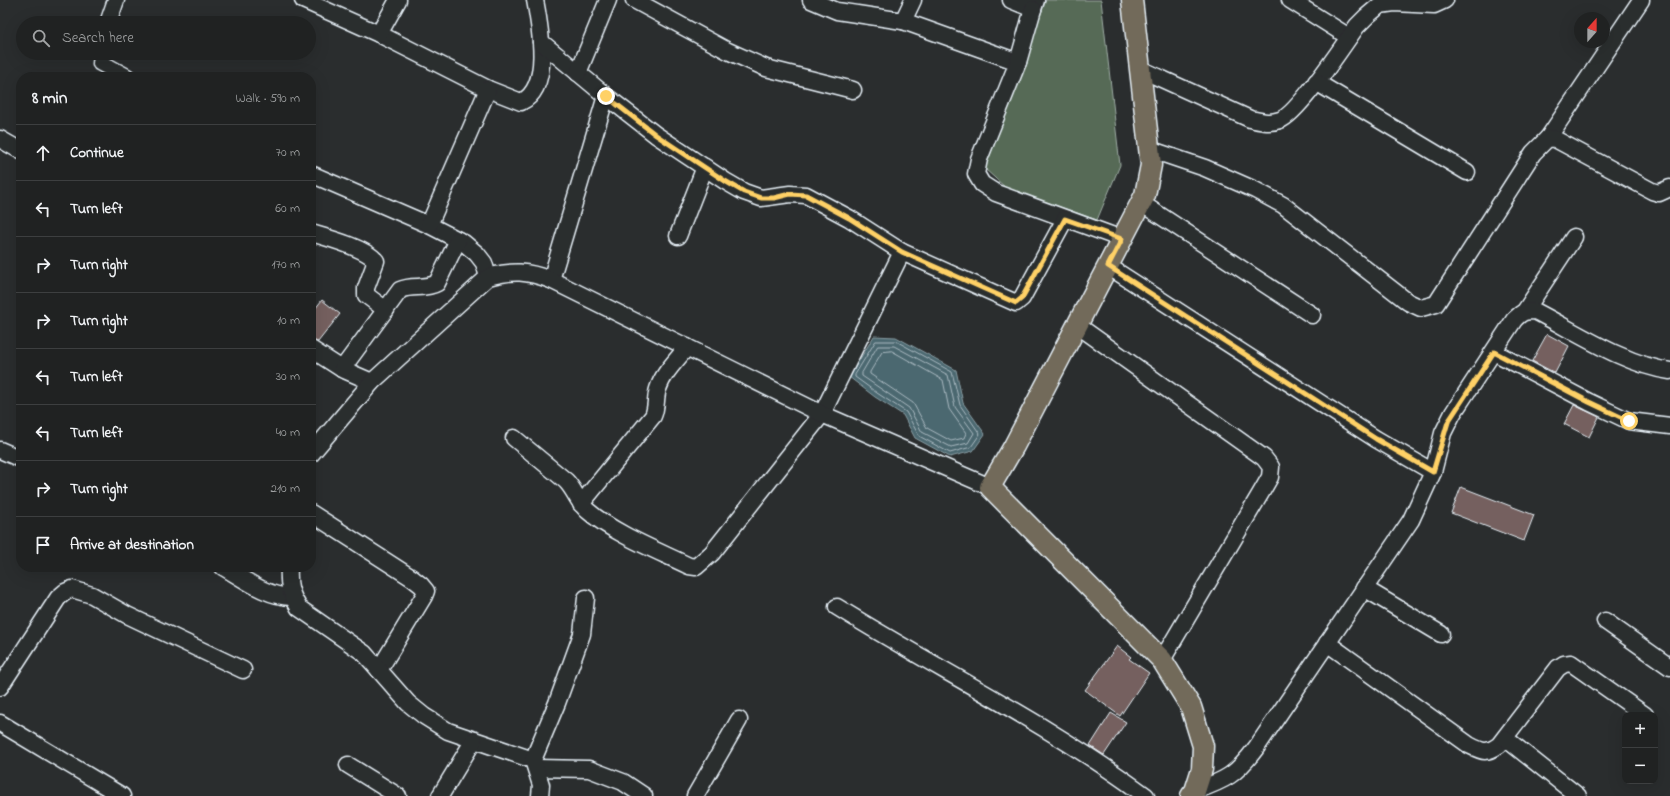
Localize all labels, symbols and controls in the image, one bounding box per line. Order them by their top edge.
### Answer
north arrow [1574,12,1610,48]
search box [16,16,316,60]
icon: search [30,27,52,49]
text: Search here [62,27,134,49]
text: 8 min [32,86,67,111]
route end [597,87,615,105]
text: Walk · 590 m [235,89,300,108]
icon: ahead [32,142,54,164]
text: Continue [70,142,124,164]
text: 70 m [276,143,300,162]
icon: left [32,198,54,220]
text: Turn left [70,198,123,220]
text: 60 m [275,199,300,218]
icon: right [32,254,54,276]
text: Turn right [70,254,128,276]
text: 170 m [272,255,300,274]
icon: right [32,310,54,332]
text: Turn right [70,310,128,332]
text: 10 m [277,311,300,330]
icon: left [32,366,54,388]
text: Turn left [70,366,123,388]
text: 30 m [276,367,300,386]
route start [1620,412,1638,430]
icon: left [32,422,54,444]
text: Turn left [70,422,123,444]
text: 40 m [276,423,300,442]
icon: right [32,478,54,500]
text: Turn right [70,478,128,500]
text: 210 m [270,479,300,498]
icon: arrive [32,534,54,556]
text: Arrive at destination [70,534,194,556]
map controls [1622,712,1658,784]
button: + [1622,712,1658,748]
button: − [1622,748,1658,784]

